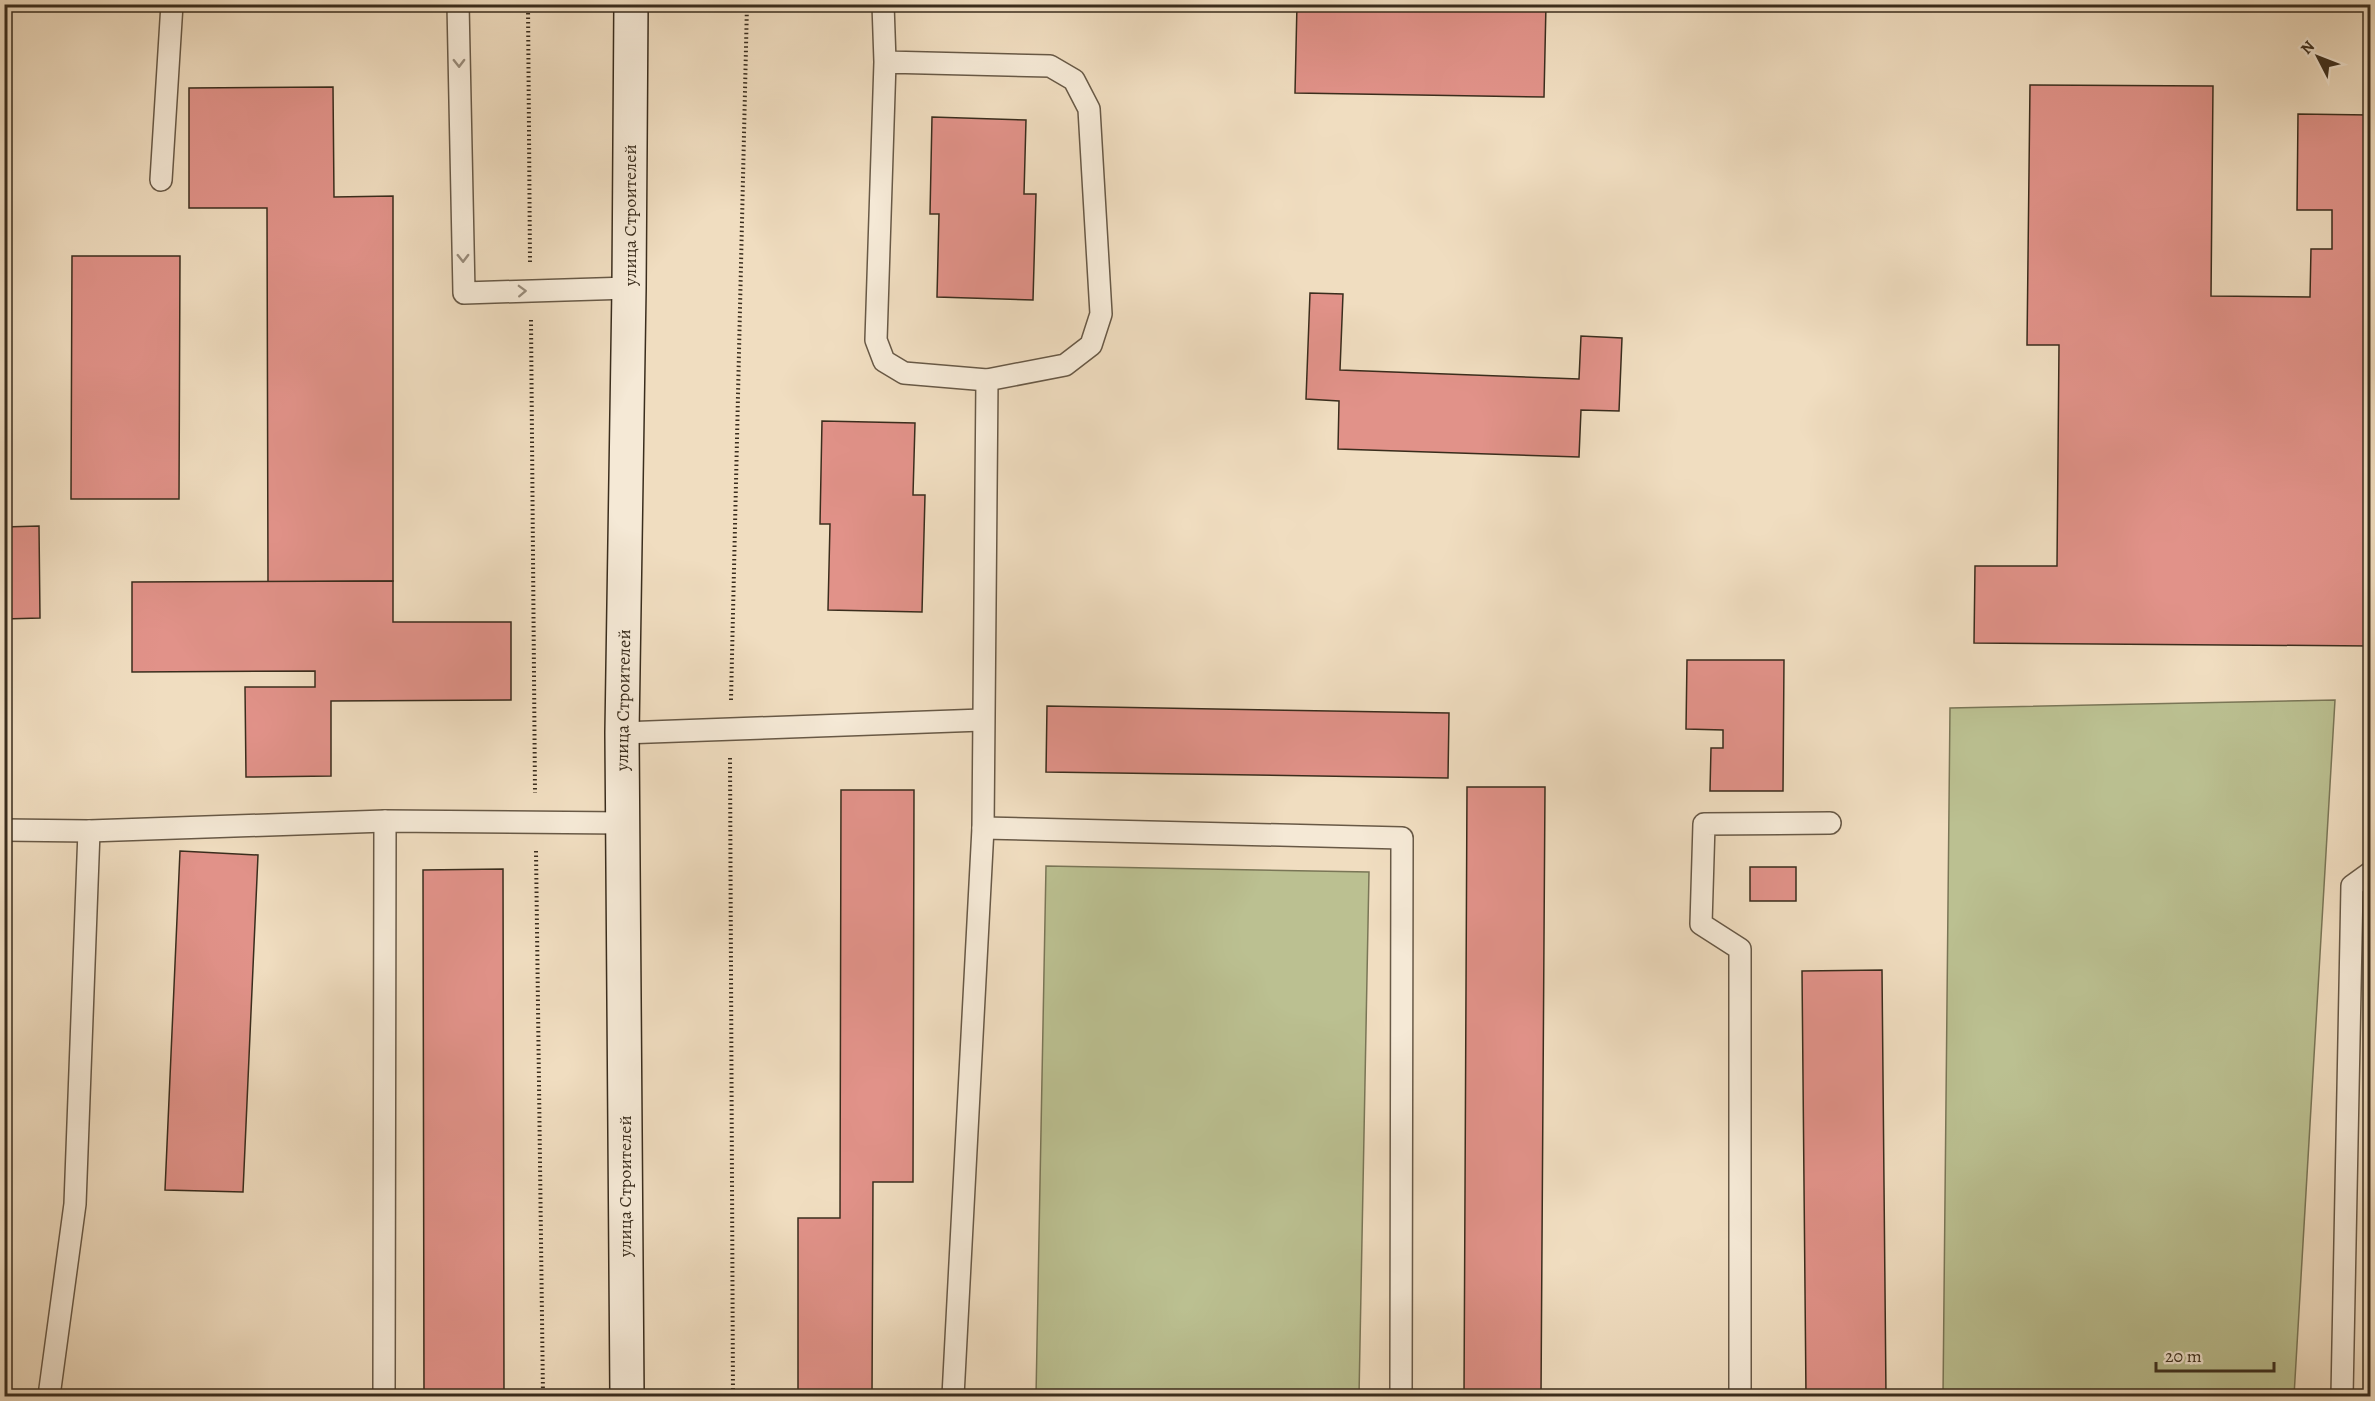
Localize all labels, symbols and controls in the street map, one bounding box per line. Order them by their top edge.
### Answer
north arrow [2288,27,2348,87]
text: N [2296,36,2320,59]
one-way arrow [453,58,465,67]
street label: улица Строителей [618,144,642,287]
one-way arrow [457,253,469,262]
one-way arrow [518,285,527,297]
street label: улица Строителей [610,629,636,772]
street label: улица Строителей [613,1115,637,1258]
scale bar [2156,1335,2274,1373]
text: 20 m [2165,1344,2202,1368]

